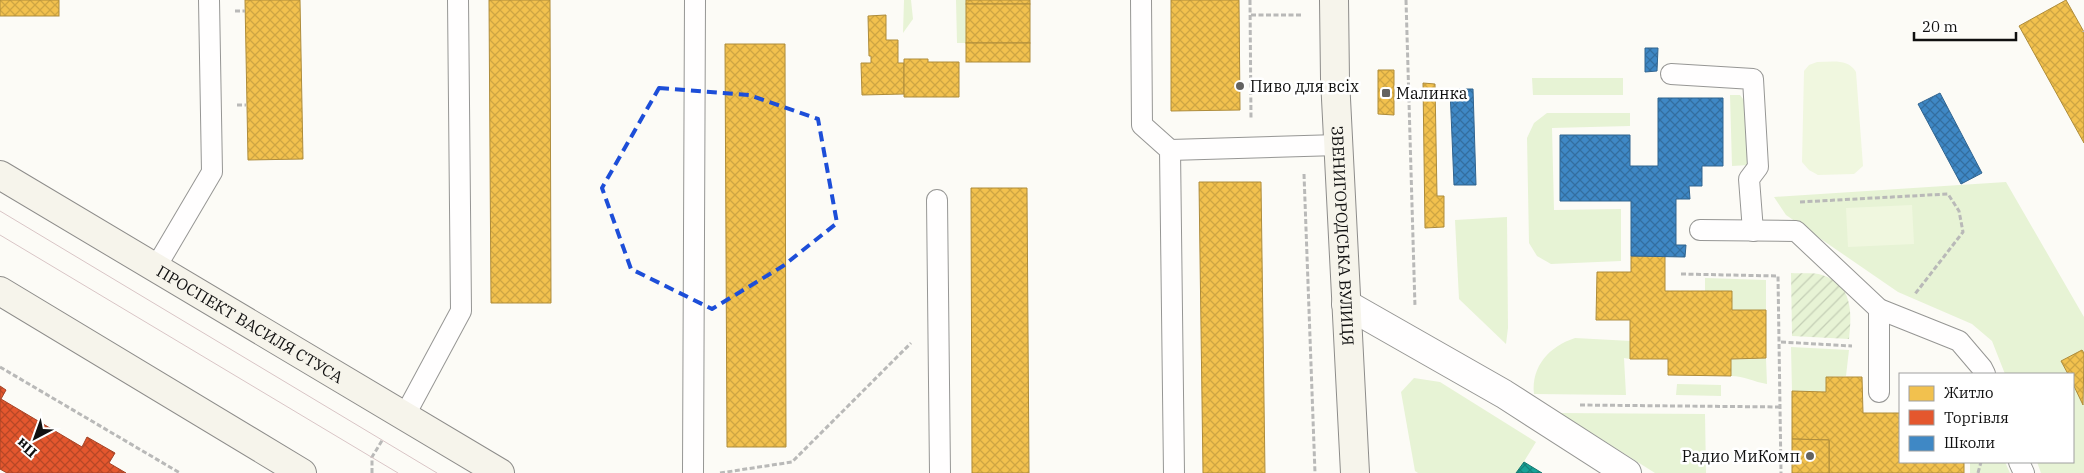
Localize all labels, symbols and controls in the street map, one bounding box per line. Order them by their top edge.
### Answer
scale bar [1914,10,2016,42]
text: 20 m [1922,17,1958,36]
place label: Пиво для всіх [1250,76,1359,96]
marker: Пиво для всіх [1234,80,1246,92]
place label: Малинка [1396,83,1468,103]
marker: Малинка [1380,87,1392,99]
street label: ЗВЕНИГОРОДСЬКА ВУЛИЦЯ [1327,125,1359,346]
street label: ПРОСПЕКТ ВАСИЛЯ СТУСА [153,261,347,387]
legend [1899,373,2074,463]
text: Житло [1944,383,1994,402]
text: Торгівля [1944,408,2009,427]
north arrow [10,413,60,463]
text: Школи [1944,433,1995,452]
text: Пн [13,434,40,461]
place label: Радио МиКомп [1682,446,1800,466]
marker: Радио МиКомп [1804,450,1816,462]

